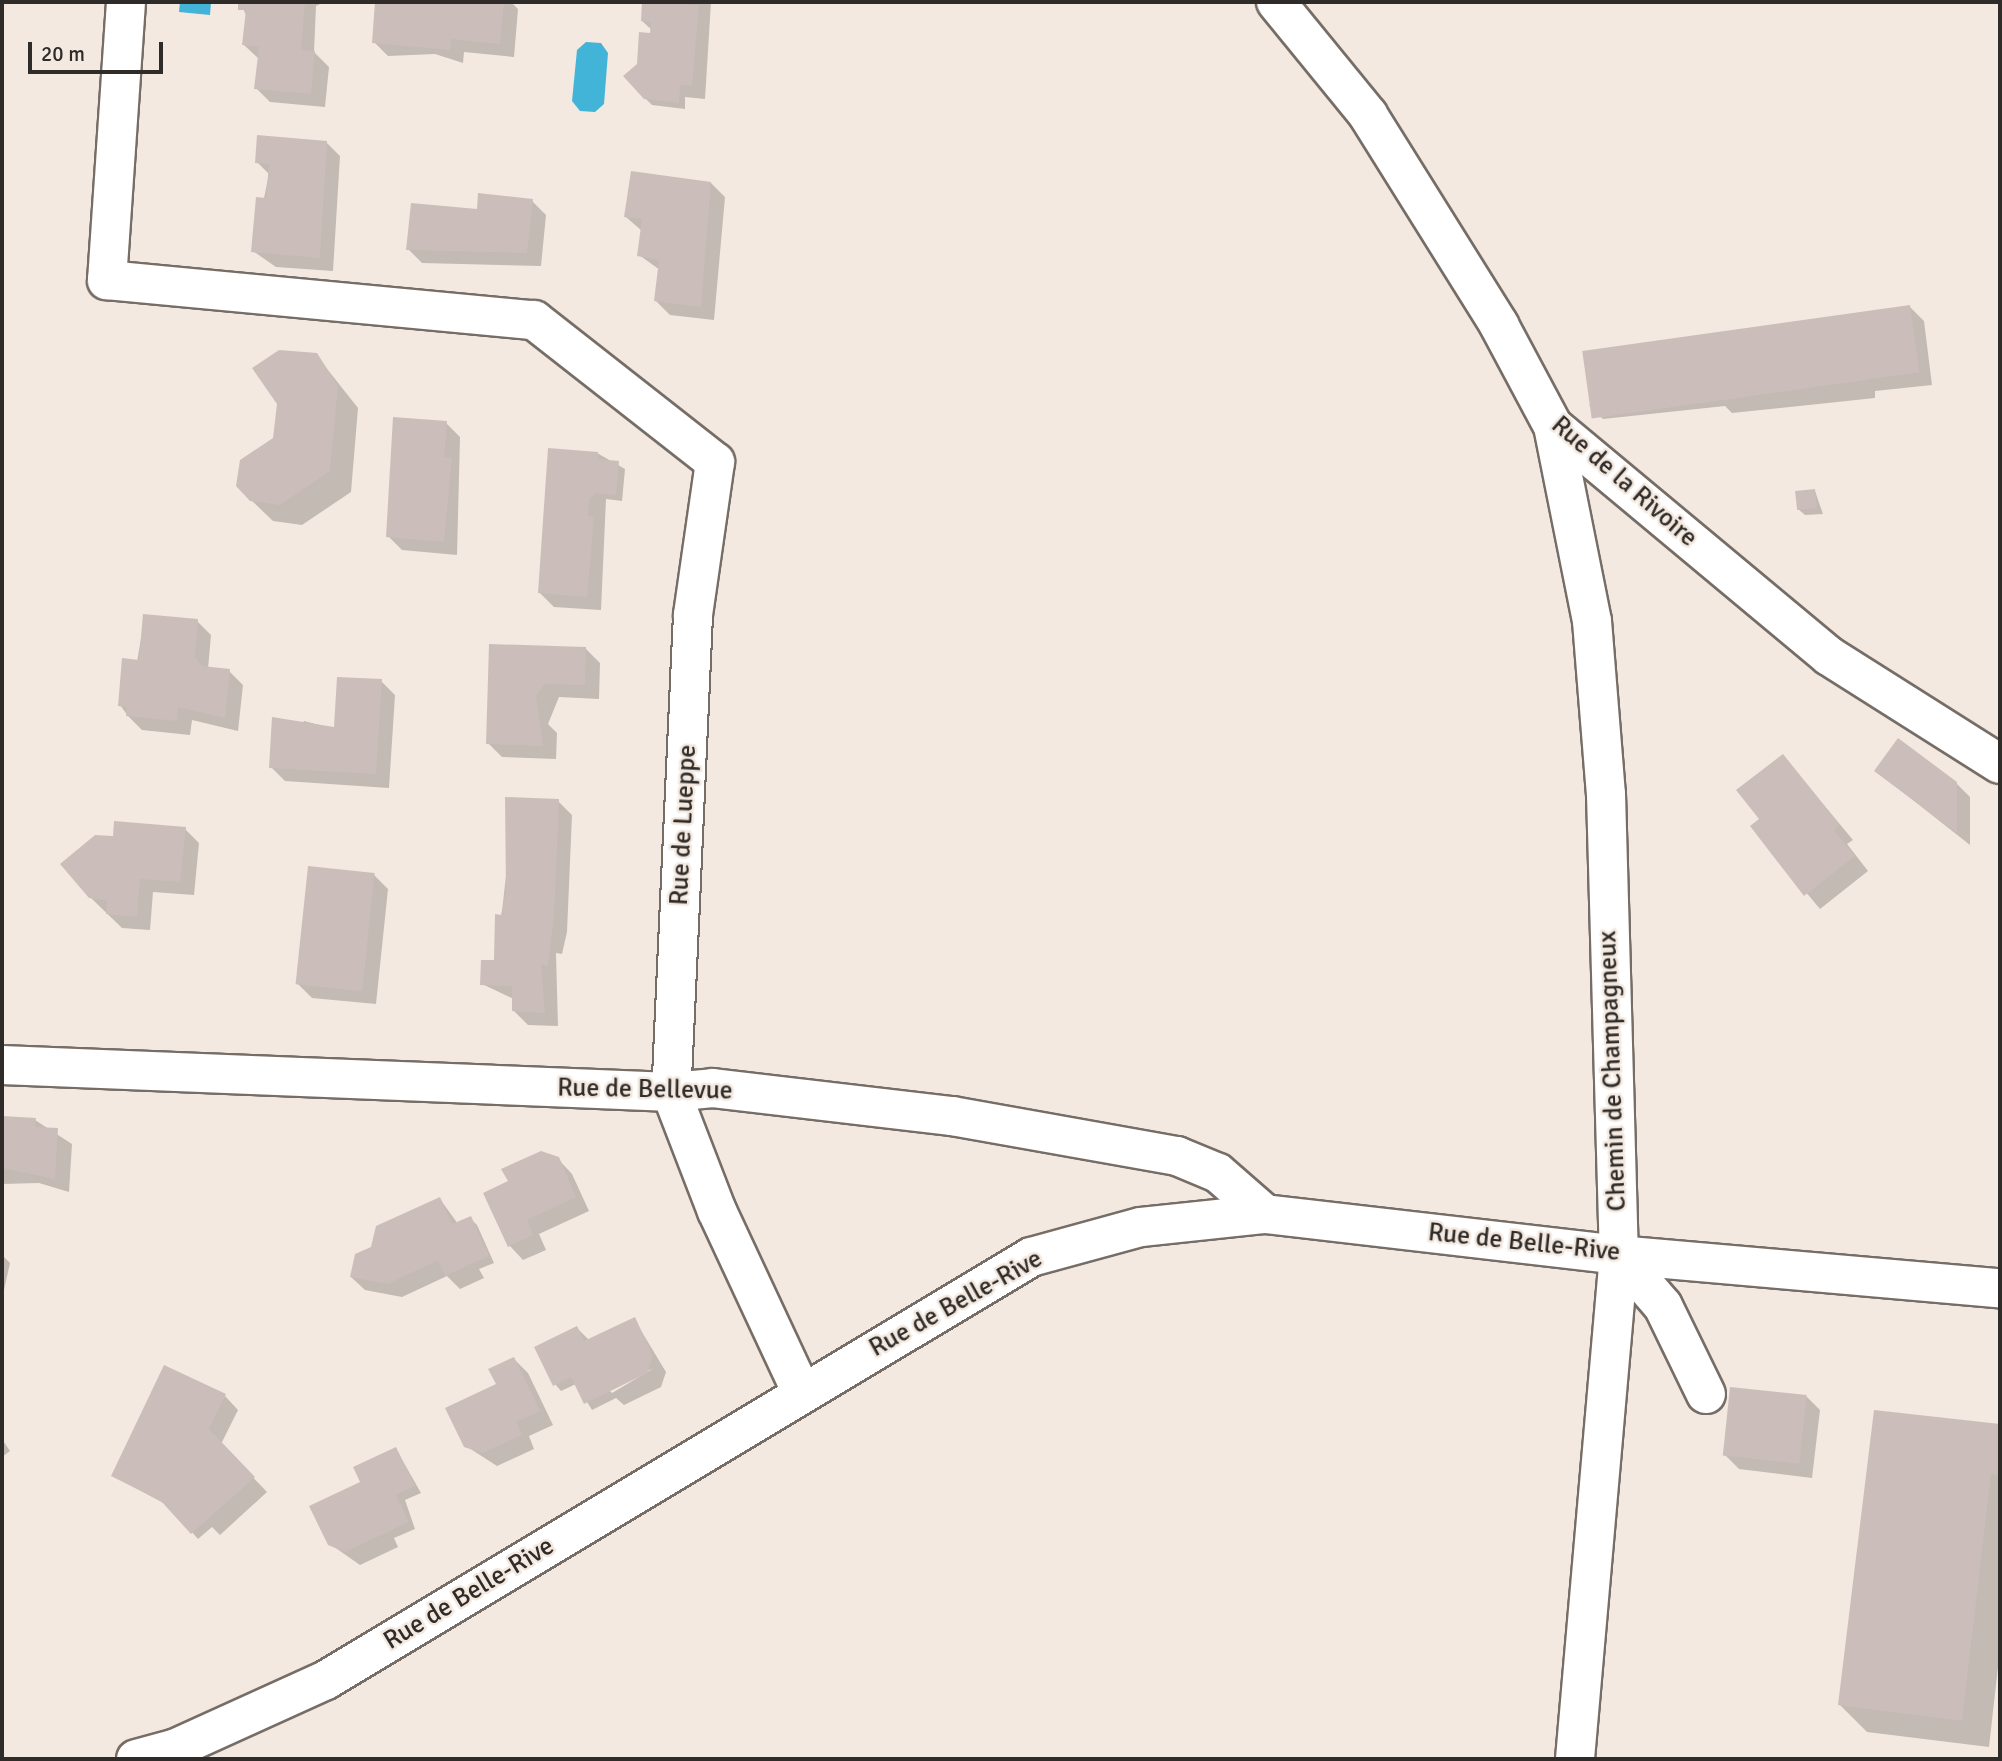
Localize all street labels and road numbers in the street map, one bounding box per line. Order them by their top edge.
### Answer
street label: Rue de la Rivoire [1544,410,1704,554]
street label: Rue de Lueppe [664,744,704,906]
street label: Chemin de Champagneux [1593,930,1633,1212]
street label: Rue de Bellevue [557,1073,733,1107]
street label: Rue de Belle-Rive [1426,1217,1622,1269]
street label: Rue de Belle-Rive [864,1244,1048,1364]
street label: Rue de Belle-Rive [378,1531,560,1657]

